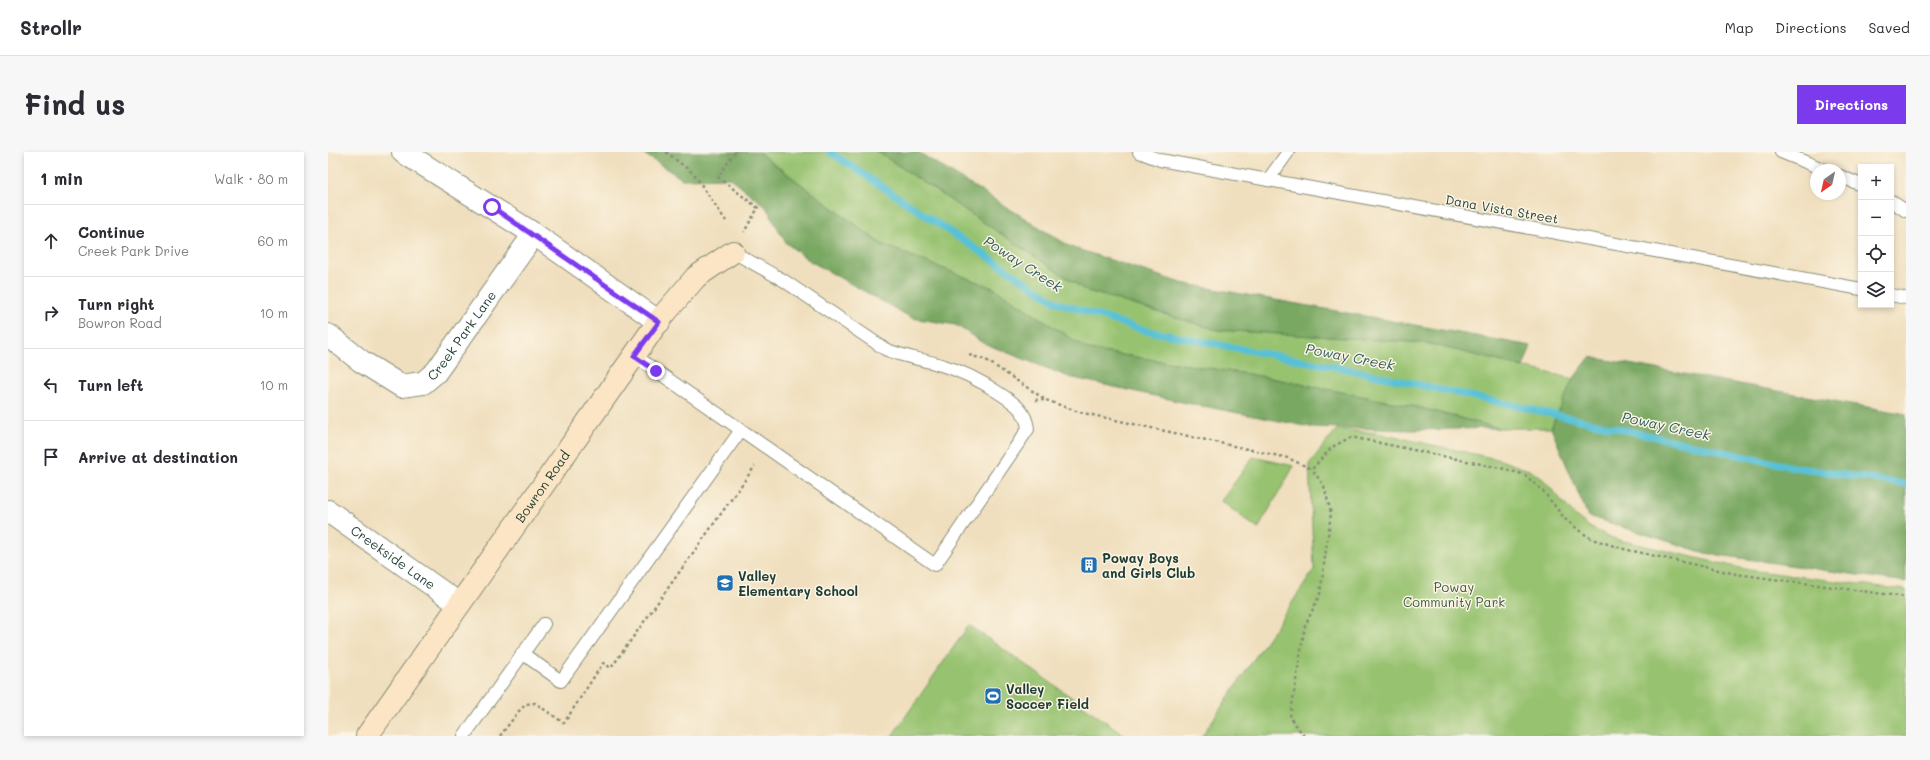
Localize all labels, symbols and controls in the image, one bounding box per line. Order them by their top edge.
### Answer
text: Strollr [20,15,82,40]
text: Map [1725,18,1753,37]
text: Directions [1775,18,1846,37]
text: Saved [1868,18,1910,37]
button: Directions [1797,85,1906,124]
text: Find us [24,86,125,122]
north arrow [1810,164,1846,200]
map controls [1858,164,1894,308]
button: + [1858,164,1894,200]
text: 1 min [40,167,83,189]
text: Walk · 80 m [214,170,288,187]
street label: Dana Vista Street [1444,190,1560,227]
route start [483,198,501,216]
button: − [1858,200,1894,236]
text: Continue [78,222,145,242]
icon: ahead [40,230,62,252]
water label: Poway Creek [980,231,1067,296]
text: 60 m [258,232,288,249]
button: locate [1858,236,1894,272]
text: Creek Park Drive [78,242,189,259]
button: layers [1858,272,1894,308]
street label: Creek Park Lane [423,287,499,384]
text: Turn right [78,294,155,314]
icon: right [40,302,62,324]
text: 10 m [260,304,288,321]
text: Bowron Road [78,314,162,331]
water label: Poway Creek [1304,339,1397,375]
route end [647,362,665,380]
icon: left [40,374,62,396]
text: Turn left [78,375,143,395]
text: 10 m [260,376,288,393]
water label: Poway Creek [1620,407,1713,444]
icon: arrive [40,446,62,468]
text: Arrive at destination [78,447,238,467]
street label: Bowron Road [511,447,573,525]
street label: Creekside Lane [348,521,439,593]
place label: Poway Boys and Girls Club [1102,549,1195,581]
building icon: Poway Boys and Girls Club [1079,555,1099,575]
place label: Valley Elementary School [738,567,858,600]
school or university icon: Valley Elementary School [715,573,735,593]
park label: Poway Community Park [1403,578,1505,610]
place label: Valley Soccer Field [1006,680,1089,712]
sports icon: Valley Soccer Field [983,686,1003,706]

